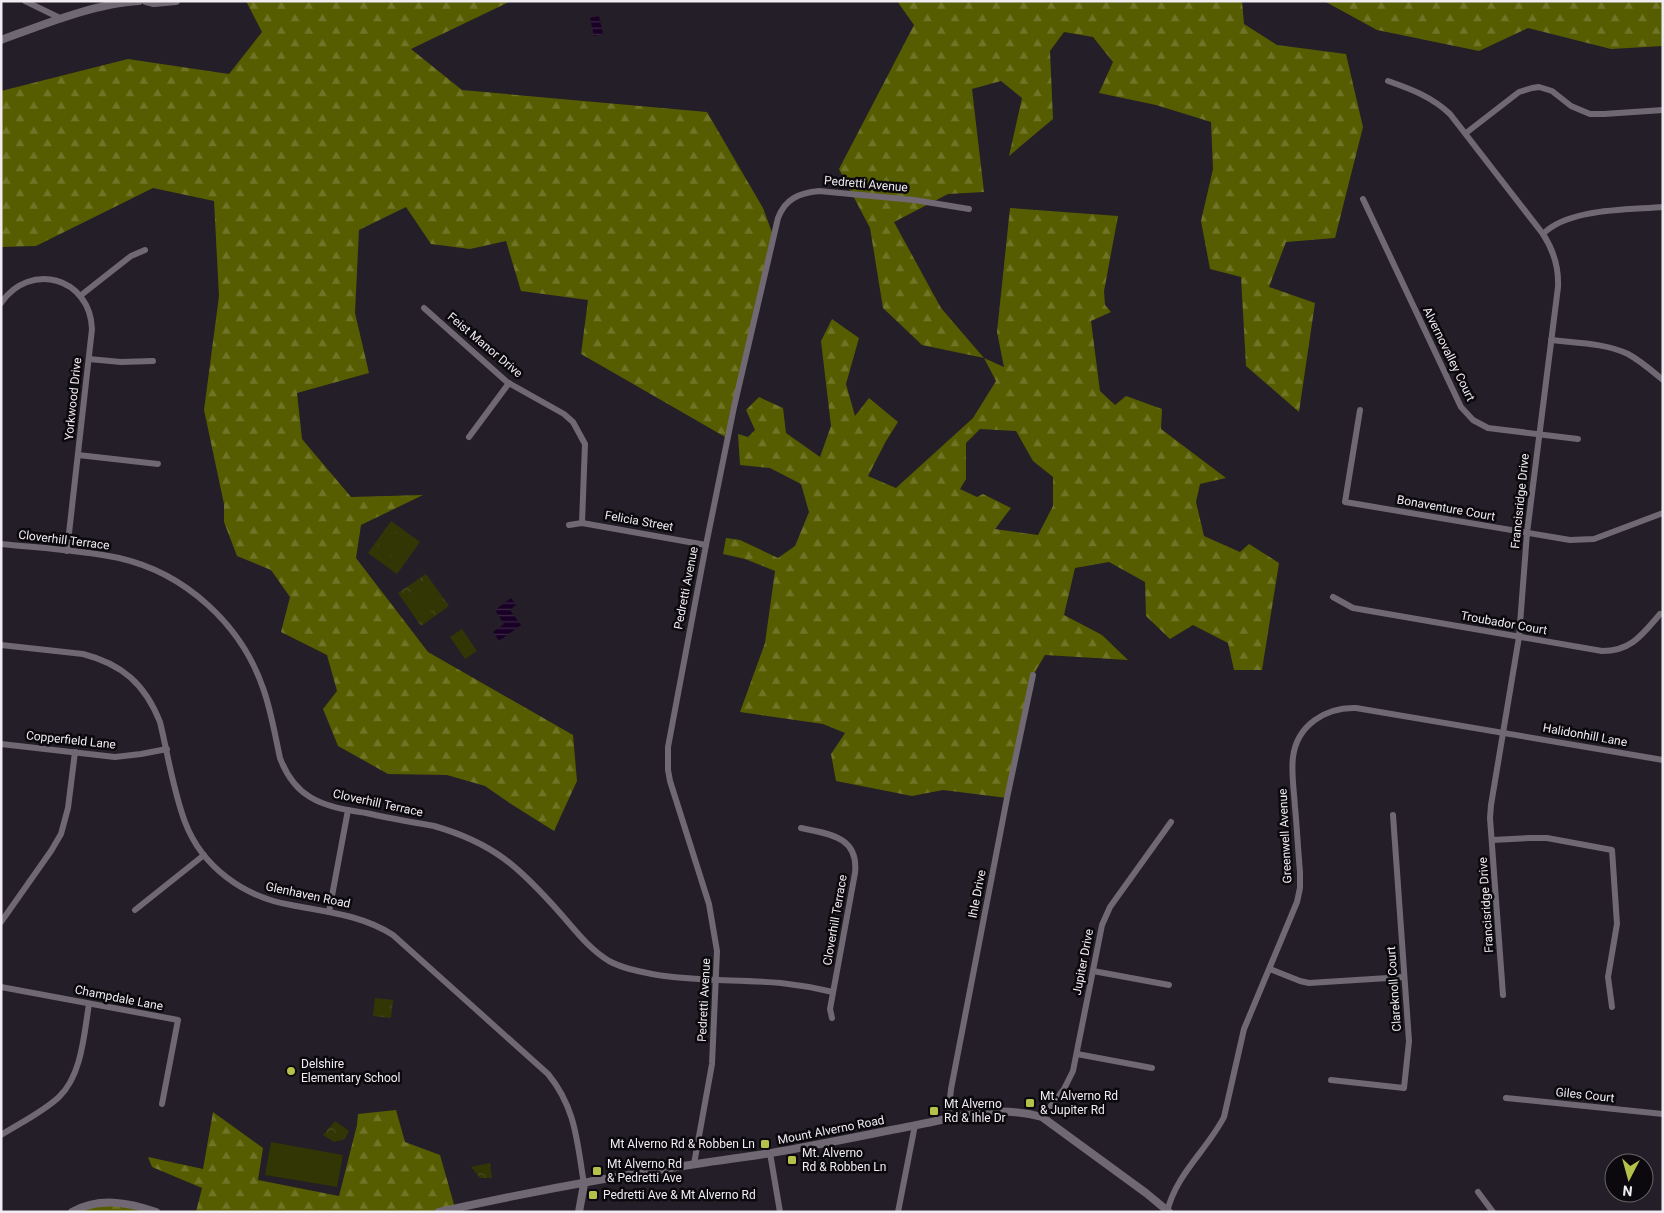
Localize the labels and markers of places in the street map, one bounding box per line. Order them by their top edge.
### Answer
place label: Delshire Elementary School [301,1057,401,1085]
marker: Delshire Elementary School [285,1065,297,1077]
place label: Mt. Alverno Rd & Jupiter Rd [1040,1089,1118,1117]
place label: Mt Alverno Rd & Ihle Dr [944,1097,1006,1125]
marker: Mt. Alverno Rd & Jupiter Rd [1024,1097,1036,1109]
marker: Mt Alverno Rd & Ihle Dr [928,1105,940,1117]
place label: Mt Alverno Rd & Robben Ln [610,1137,755,1151]
marker: Mt Alverno Rd & Robben Ln [759,1138,771,1150]
place label: Mt. Alverno Rd & Robben Ln [802,1146,886,1174]
marker: Mt. Alverno Rd & Robben Ln [786,1154,798,1166]
place label: Mt Alverno Rd & Pedretti Ave [607,1157,682,1185]
marker: Mt Alverno Rd & Pedretti Ave [591,1165,603,1177]
place label: Pedretti Ave & Mt Alverno Rd [603,1188,756,1202]
marker: Pedretti Ave & Mt Alverno Rd [587,1189,599,1201]

